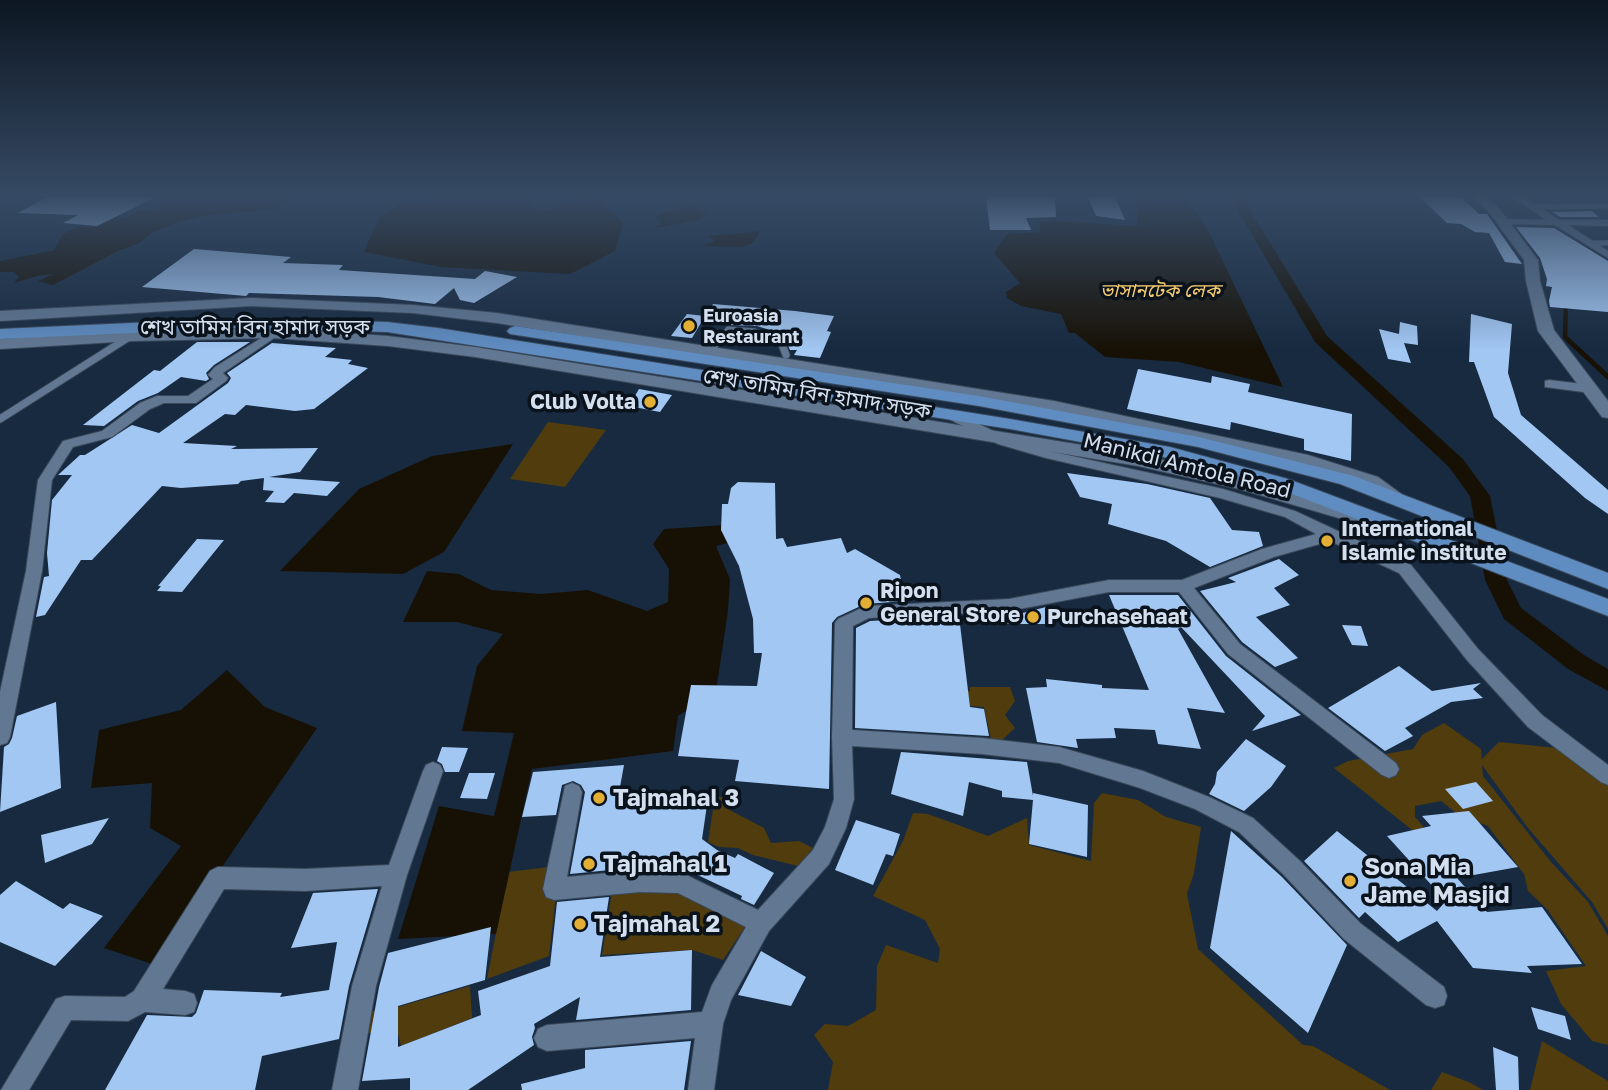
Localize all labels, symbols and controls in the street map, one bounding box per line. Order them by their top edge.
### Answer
water label: ভাসানটেক লেক [1100,280,1220,302]
place label: Euroasia Restaurant [703,305,799,348]
street label: শেখ তামিম বিন হামাদ সড়ক [140,314,370,340]
marker: Euroasia Restaurant [681,318,697,334]
street label: শেখ তামিম বিন হামাদ সড়ক [701,364,933,424]
place label: Club Volta [530,389,636,415]
marker: Club Volta [642,394,658,410]
street label: Manikdi Amtola Road [1081,428,1293,504]
place label: International Islamic institute [1341,516,1507,566]
marker: International Islamic institute [1319,533,1335,549]
place label: Ripon General Store [880,578,1020,628]
marker: Ripon General Store [858,595,874,611]
place label: Purchasehaat [1047,604,1188,630]
marker: Purchasehaat [1025,609,1041,625]
place label: Tajmahal 3 [613,784,739,812]
marker: Tajmahal 3 [591,790,607,806]
place label: Tajmahal 1 [603,850,727,878]
place label: Sona Mia Jame Masjid [1364,853,1509,909]
marker: Tajmahal 1 [581,856,597,872]
marker: Sona Mia Jame Masjid [1342,873,1358,889]
place label: Tajmahal 2 [594,910,720,938]
marker: Tajmahal 2 [572,916,588,932]

